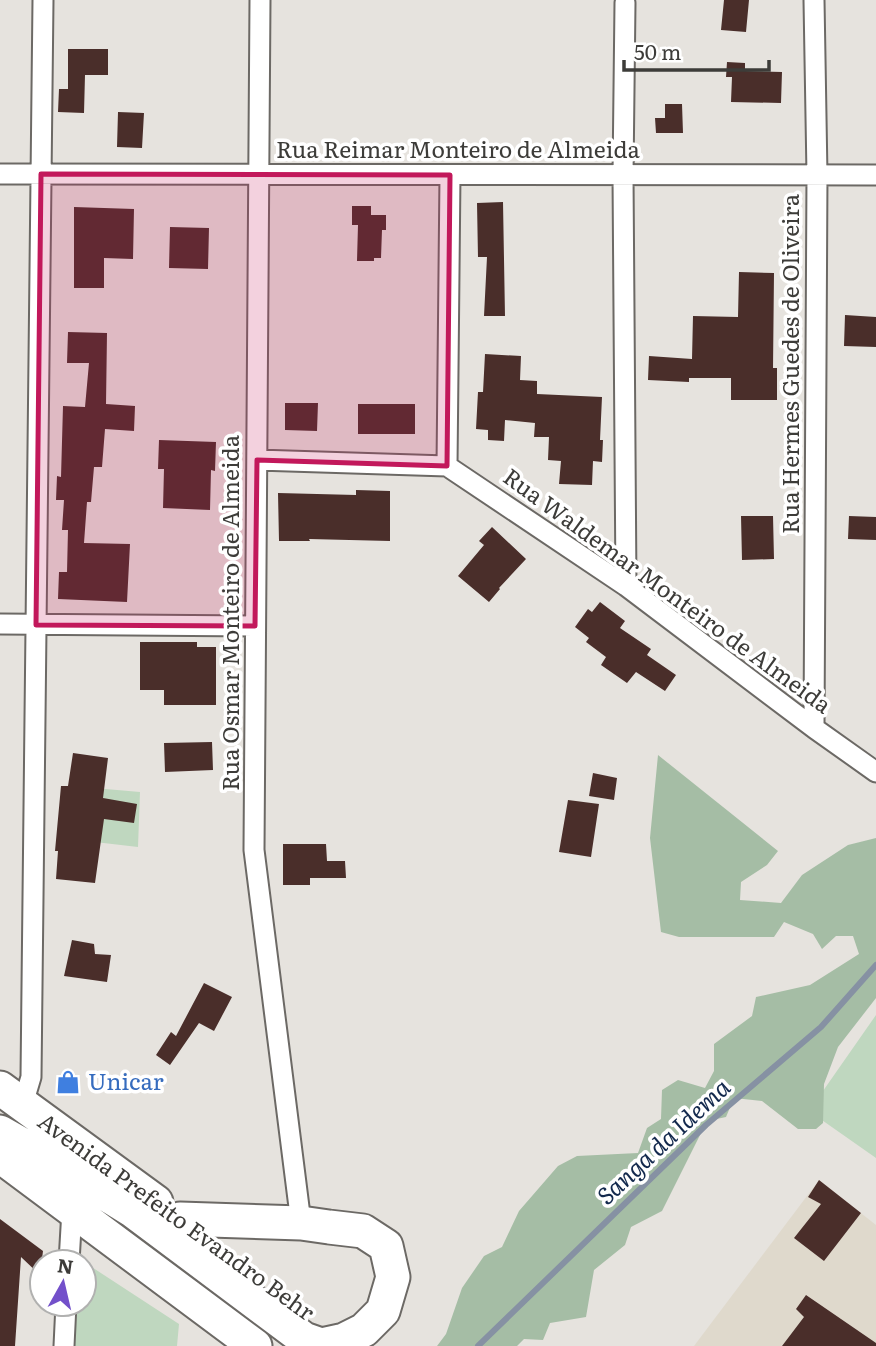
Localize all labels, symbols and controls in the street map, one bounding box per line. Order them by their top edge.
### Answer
scale bar [624,28,769,72]
text: 50 m [634,35,681,66]
street label: Rua Reimar Monteiro de Almeida [276,131,640,165]
street label: Rua Hermes Guedes de Oliveira [772,193,806,534]
street label: Rua Osmar Monteiro de Almeida [212,434,246,791]
street label: Rua Waldemar Monteiro de Almeida [497,459,840,721]
place label: Unicar [88,1063,164,1097]
shop icon: Unicar [54,1068,82,1096]
water label: Sanga da Idema [588,1069,737,1211]
street label: Avenida Prefeito Evandro Behr [32,1103,323,1328]
north arrow [28,1248,98,1318]
text: N [56,1250,75,1280]

